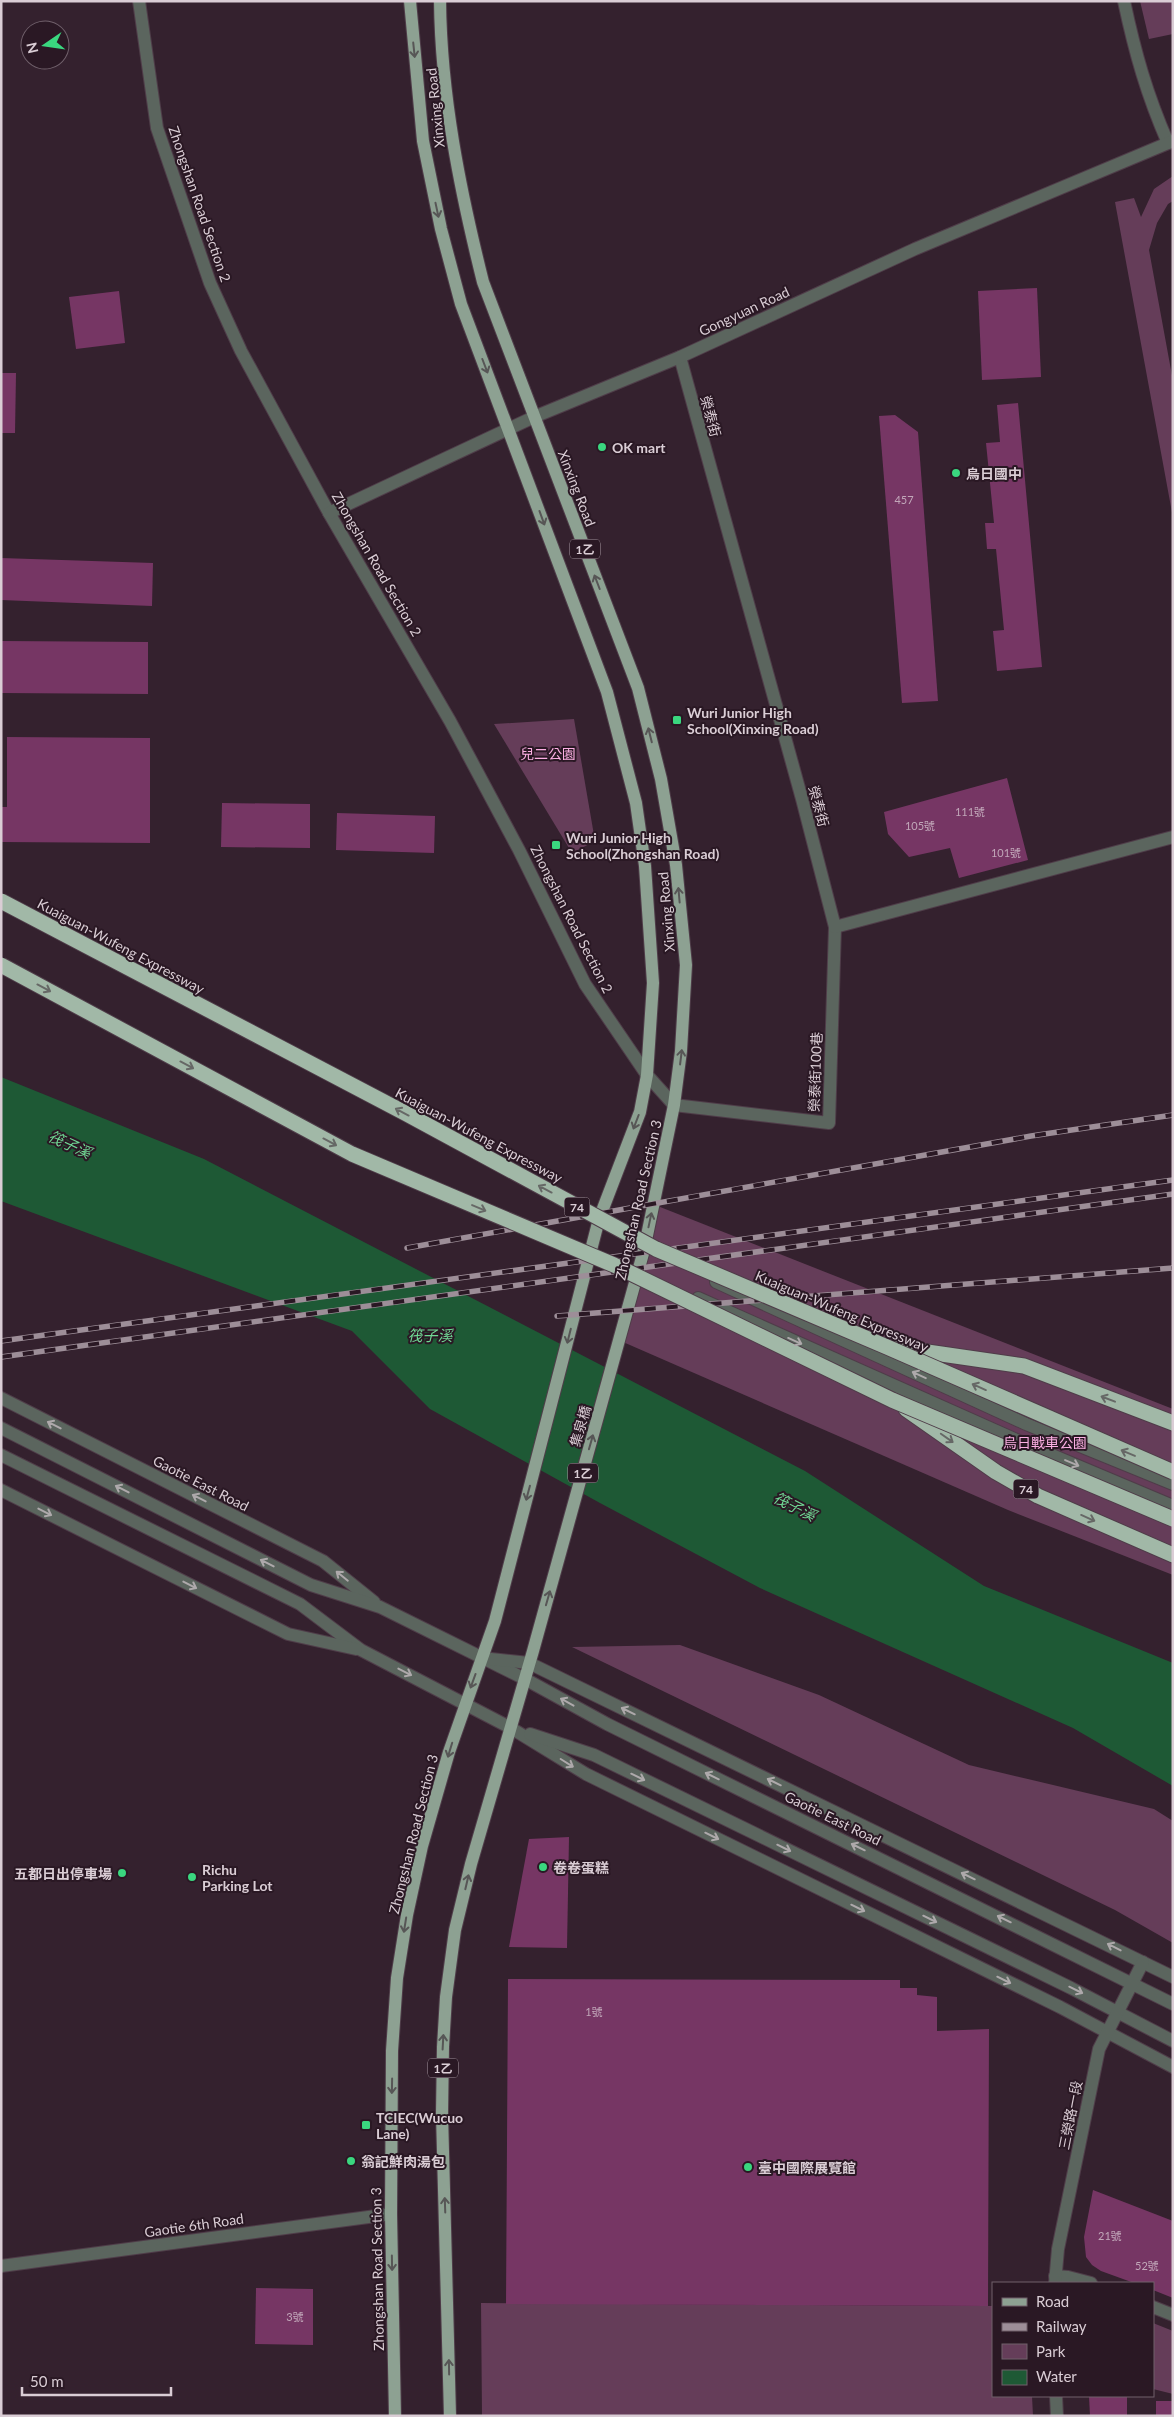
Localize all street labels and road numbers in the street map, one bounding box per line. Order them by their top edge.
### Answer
street label: Xinxing Road [422,67,448,149]
street label: Zhongshan Road Section 2 [165,124,235,284]
street label: Gongyuan Road [696,283,792,339]
street label: 榮泰街 [697,394,725,438]
street label: Xinxing Road [555,447,599,529]
street label: Zhongshan Road Section 2 [329,489,425,639]
road number: 1乙 [570,540,600,558]
street label: 榮泰街 [805,784,833,828]
street label: Zhongshan Road Section 2 [527,842,617,996]
street label: Xinxing Road [654,871,678,953]
street label: Kuaiguan-Wufeng Expressway [35,895,208,998]
street label: 榮泰街100巷 [805,1032,825,1112]
street label: Kuaiguan-Wufeng Expressway [393,1084,566,1187]
street label: Zhongshan Road Section 3 [611,1118,665,1282]
road number: 74 [564,1198,590,1216]
street label: Kuaiguan-Wufeng Expressway [753,1267,932,1356]
street label: 集泉橋 [566,1403,594,1449]
street label: Gaotie East Road [150,1452,252,1514]
road number: 1乙 [568,1464,598,1482]
road number: 74 [1014,1480,1038,1498]
street label: Zhongshan Road Section 3 [385,1752,441,1916]
street label: Gaotie East Road [782,1787,884,1849]
road number: 1乙 [428,2058,458,2078]
street label: 三榮路一段 [1055,2079,1085,2151]
street label: Zhongshan Road Section 3 [367,2187,387,2351]
street label: Gaotie 6th Road [143,2210,245,2240]

